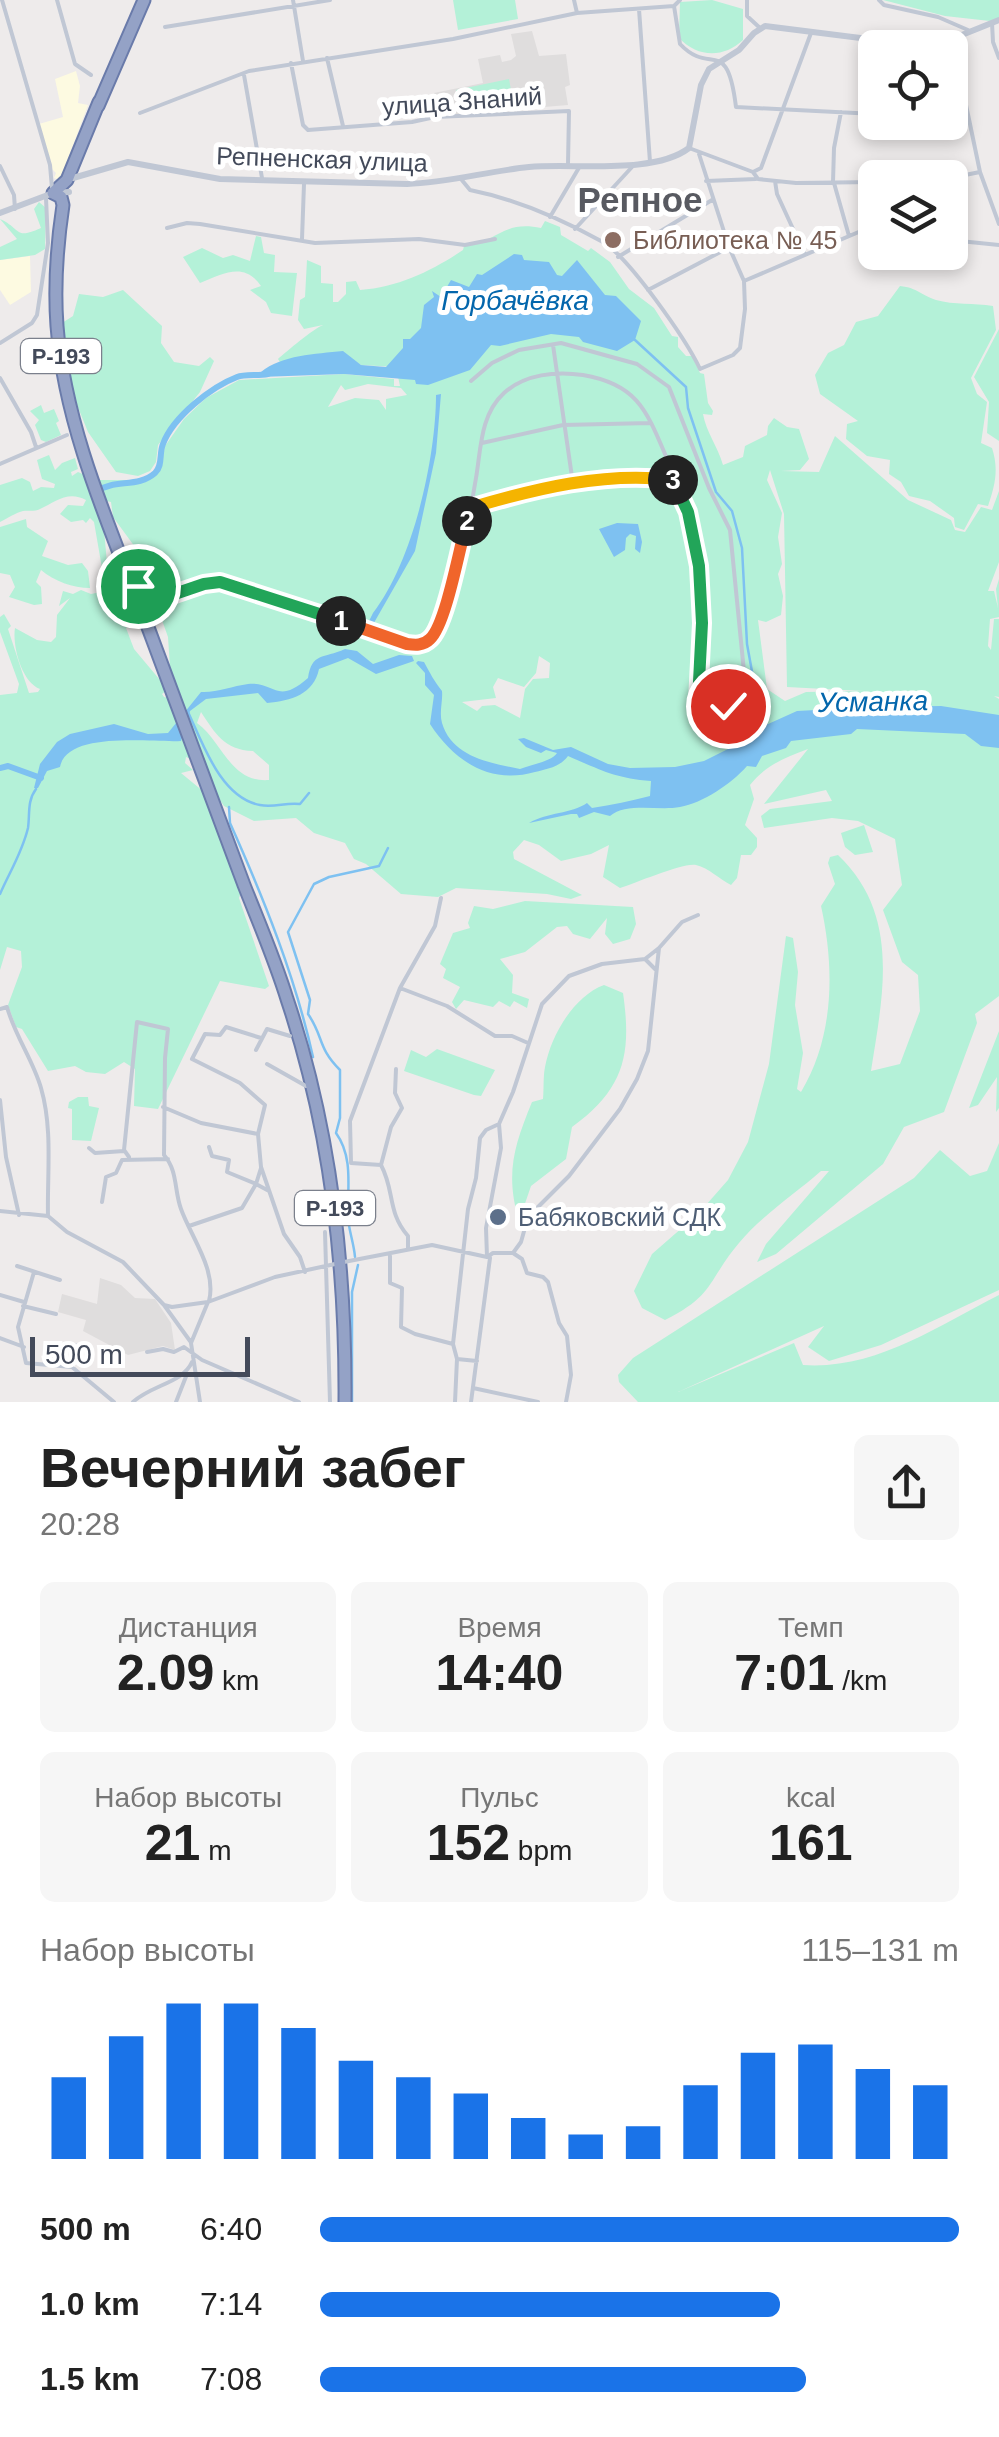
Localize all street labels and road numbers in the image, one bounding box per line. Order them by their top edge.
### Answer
street label: улица Знаний [381,81,543,121]
street label: Репненская улица [216,141,428,177]
road number: Р-193 [21,339,101,373]
road number: Р-193 [295,1191,375,1225]

